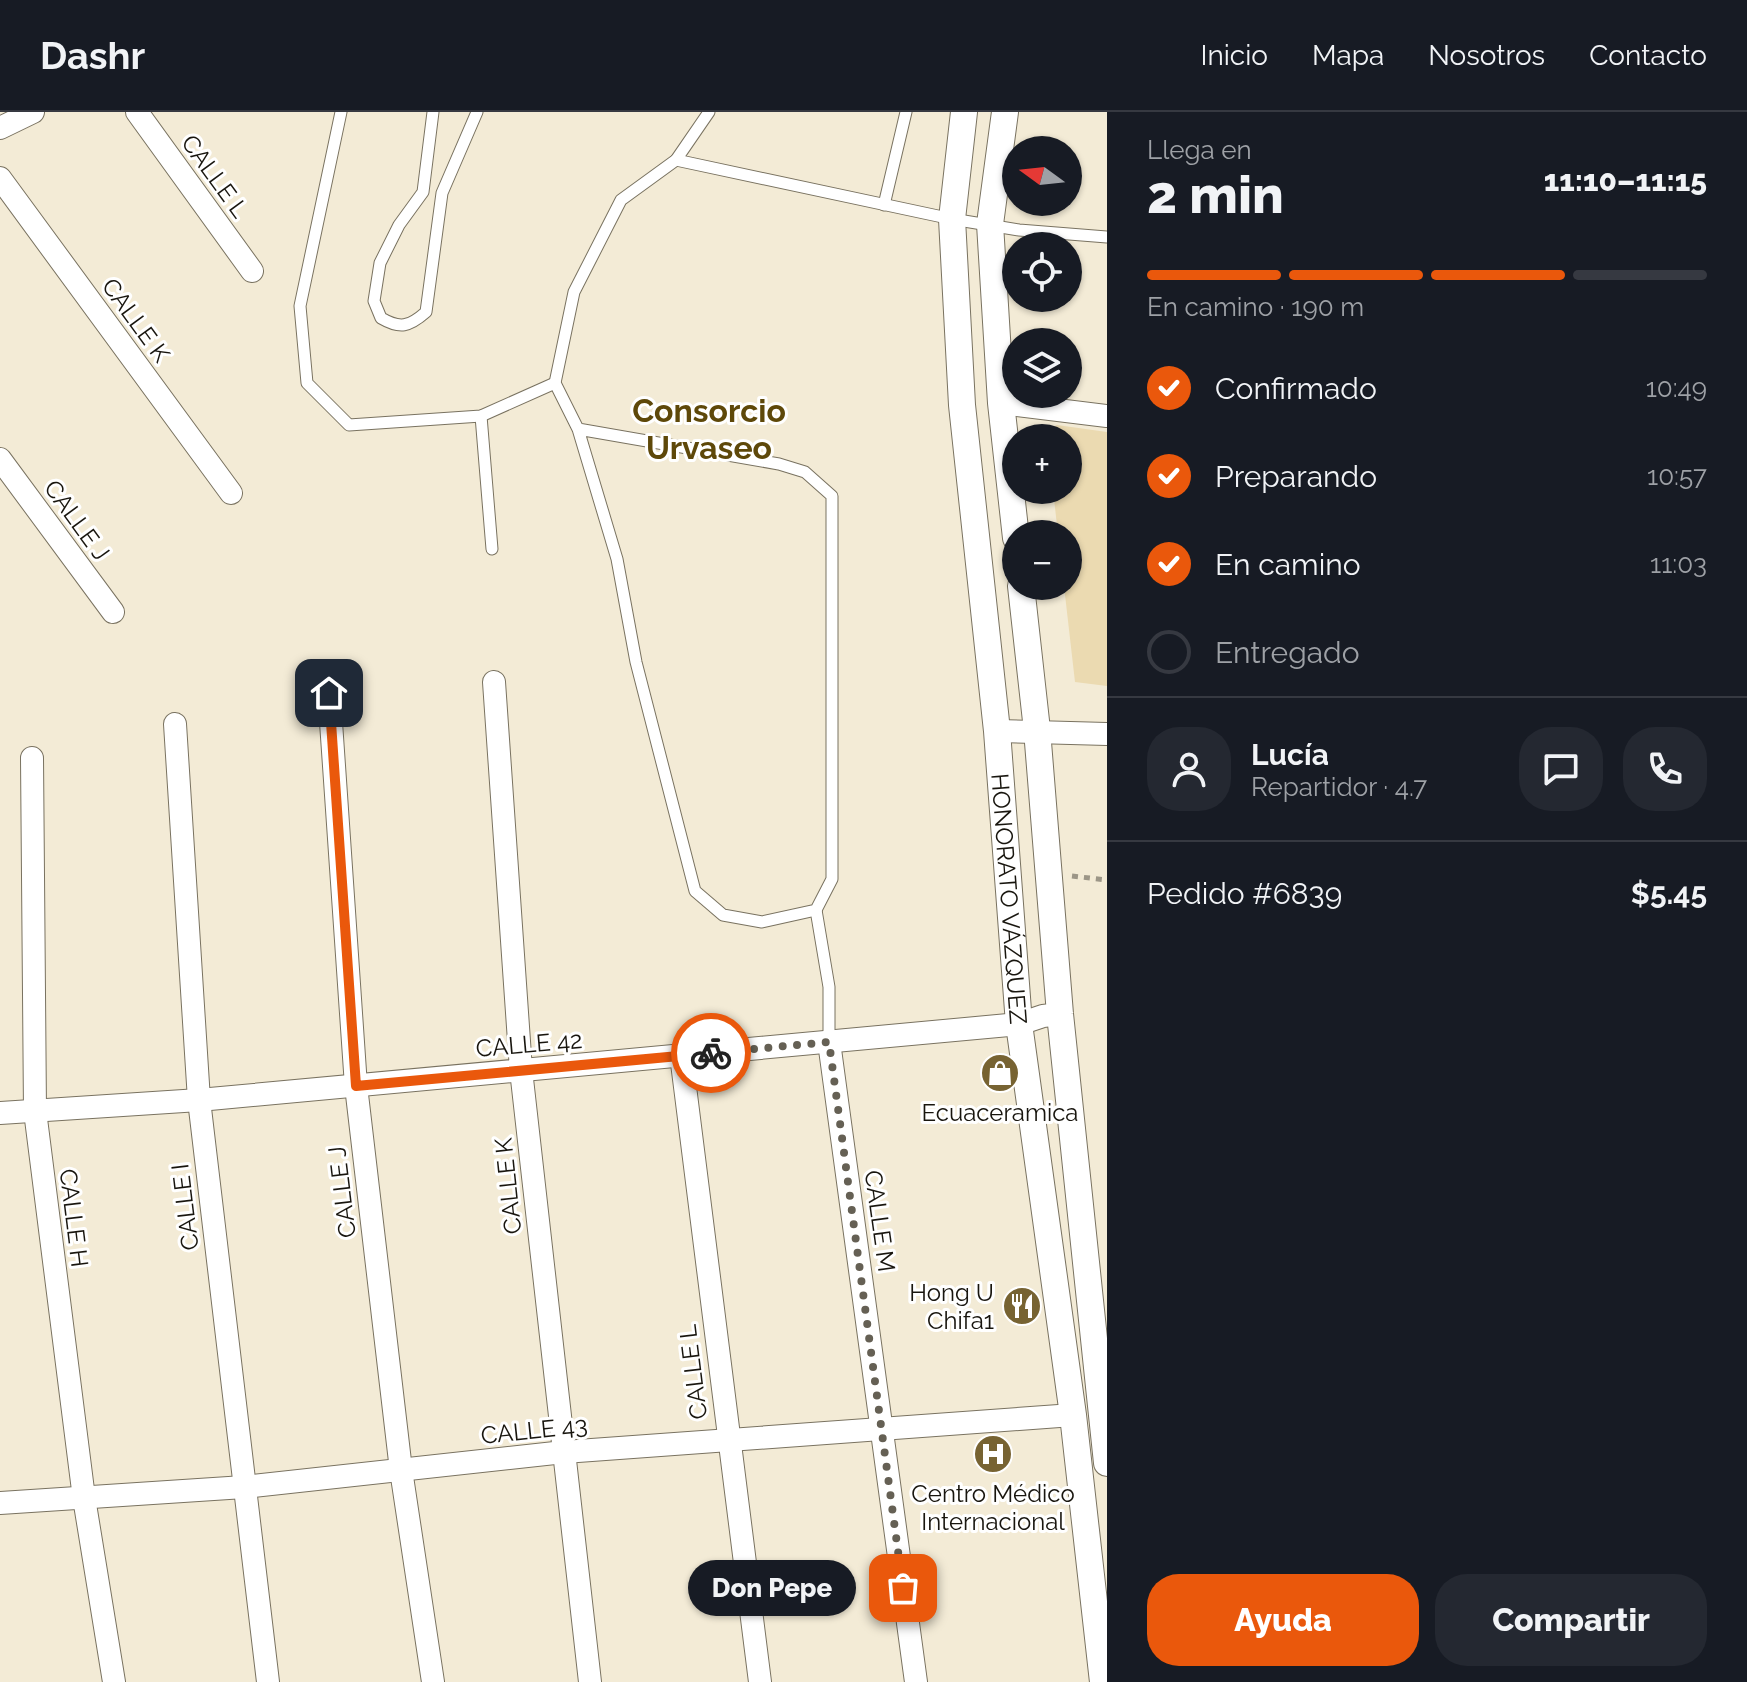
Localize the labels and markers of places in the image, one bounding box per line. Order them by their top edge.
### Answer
pin [295,659,363,727]
shop icon: Ecuaceramica [979,1052,1021,1094]
place label: Ecuaceramica [922,1098,1078,1127]
place label: Hong U Chifa1 [909,1278,994,1335]
restaurant icon: Hong U Chifa1 [1001,1285,1043,1327]
hospital icon: Centro Médico Internacional [972,1433,1014,1475]
place label: Centro Médico Internacional [911,1479,1075,1536]
pin [869,1554,937,1622]
callout: Don Pepe [687,1560,855,1616]

